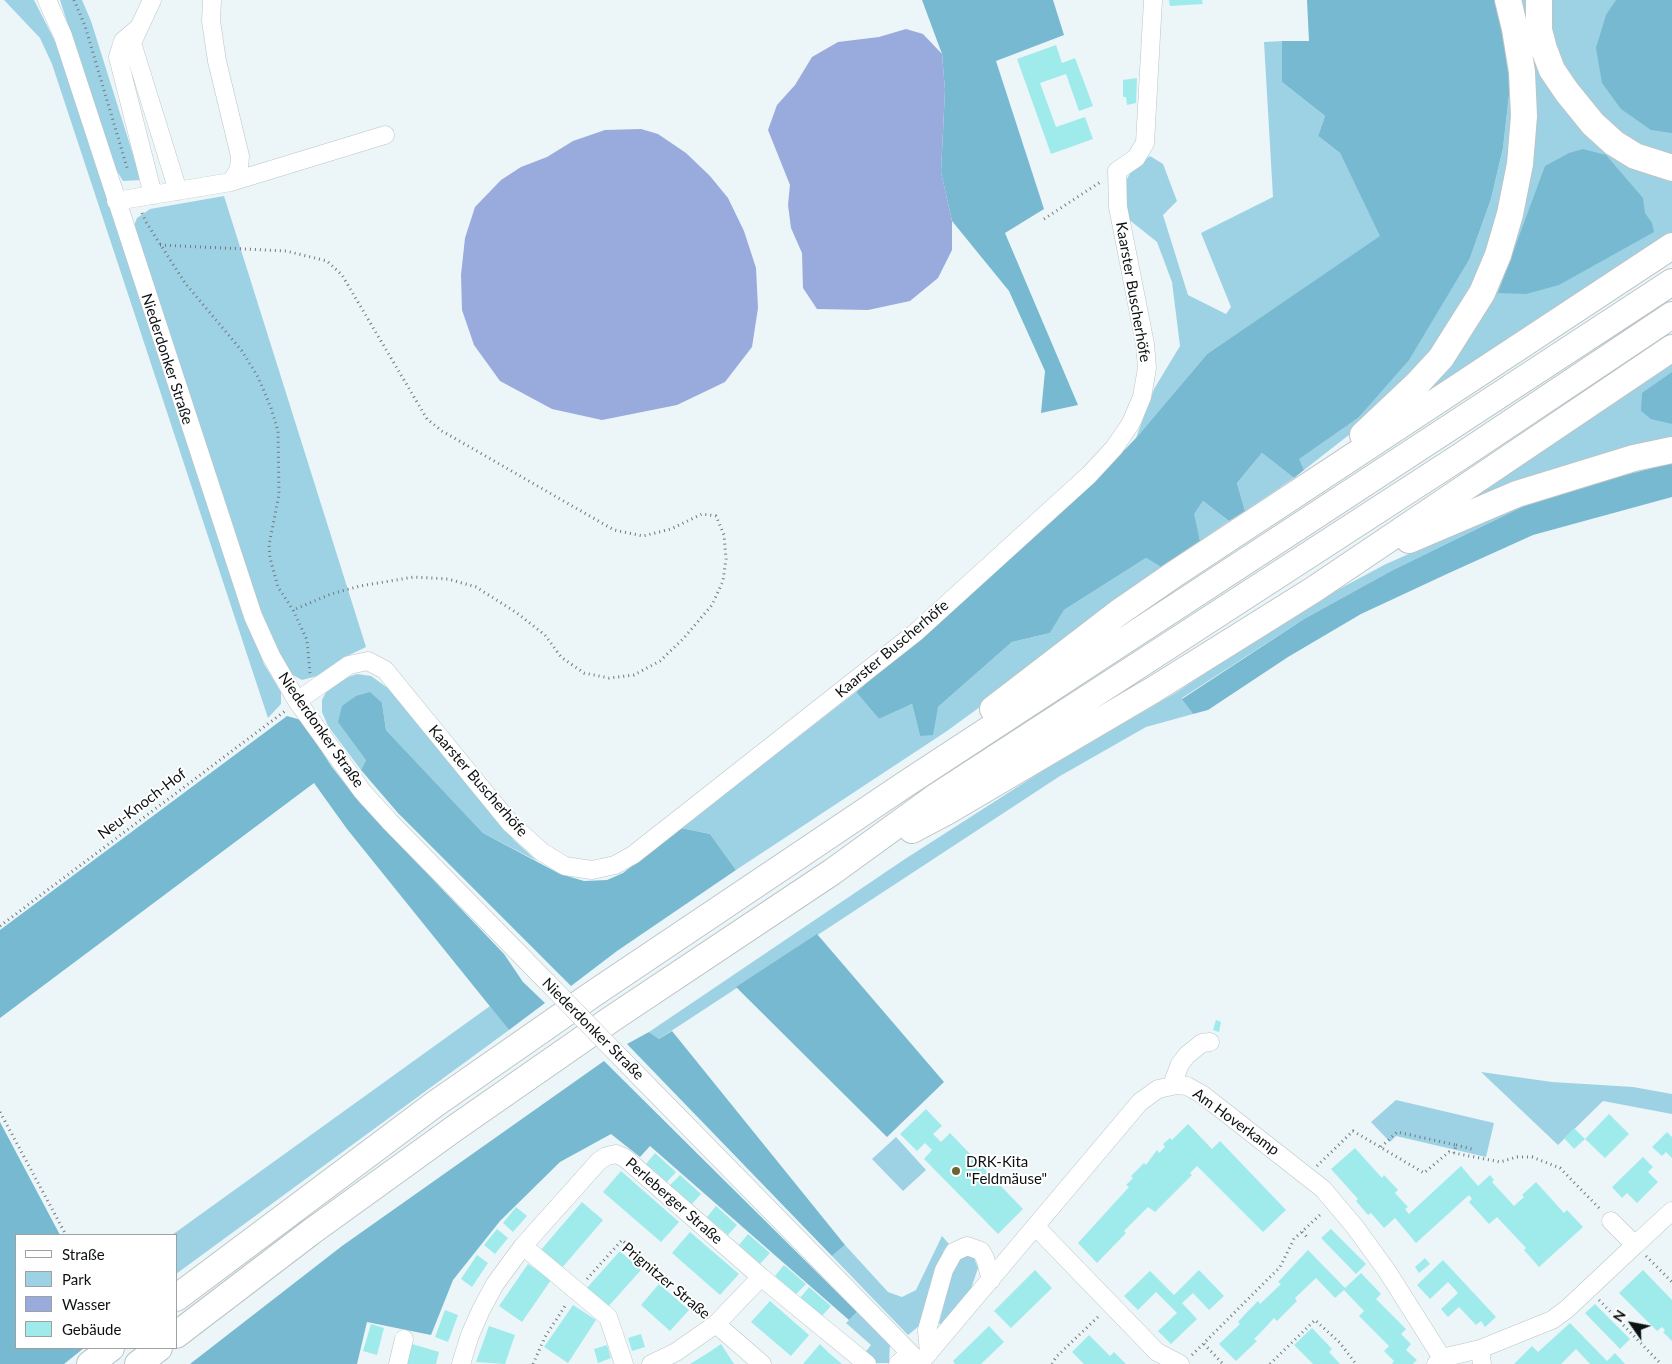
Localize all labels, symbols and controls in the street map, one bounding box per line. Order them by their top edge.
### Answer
street label: Kaarster Buscherhöfe [1112,220,1154,364]
street label: Niederdonker Straße [137,291,197,427]
street label: Kaarster Buscherhöfe [832,596,952,702]
street label: Niederdonker Straße [274,669,368,791]
street label: Kaarster Buscherhöfe [425,721,531,841]
street label: Neu-Knoch-Hof [94,765,190,843]
street label: Niederdonker Straße [538,974,648,1084]
street label: Am Hoverkamp [1189,1085,1283,1159]
place label: DRK-Kita "Feldmäuse" [966,1153,1047,1188]
street label: Perleberger Straße [622,1154,726,1248]
marker: DRK-Kita "Feldmäuse" [950,1165,962,1177]
legend [15,1234,178,1349]
street label: Prignitzer Straße [618,1239,714,1323]
text: Straße [62,1245,105,1263]
text: Park [62,1270,91,1288]
text: Wasser [62,1295,111,1313]
north arrow [1607,1299,1657,1349]
text: N [1609,1306,1629,1325]
text: Gebäude [62,1320,121,1338]

